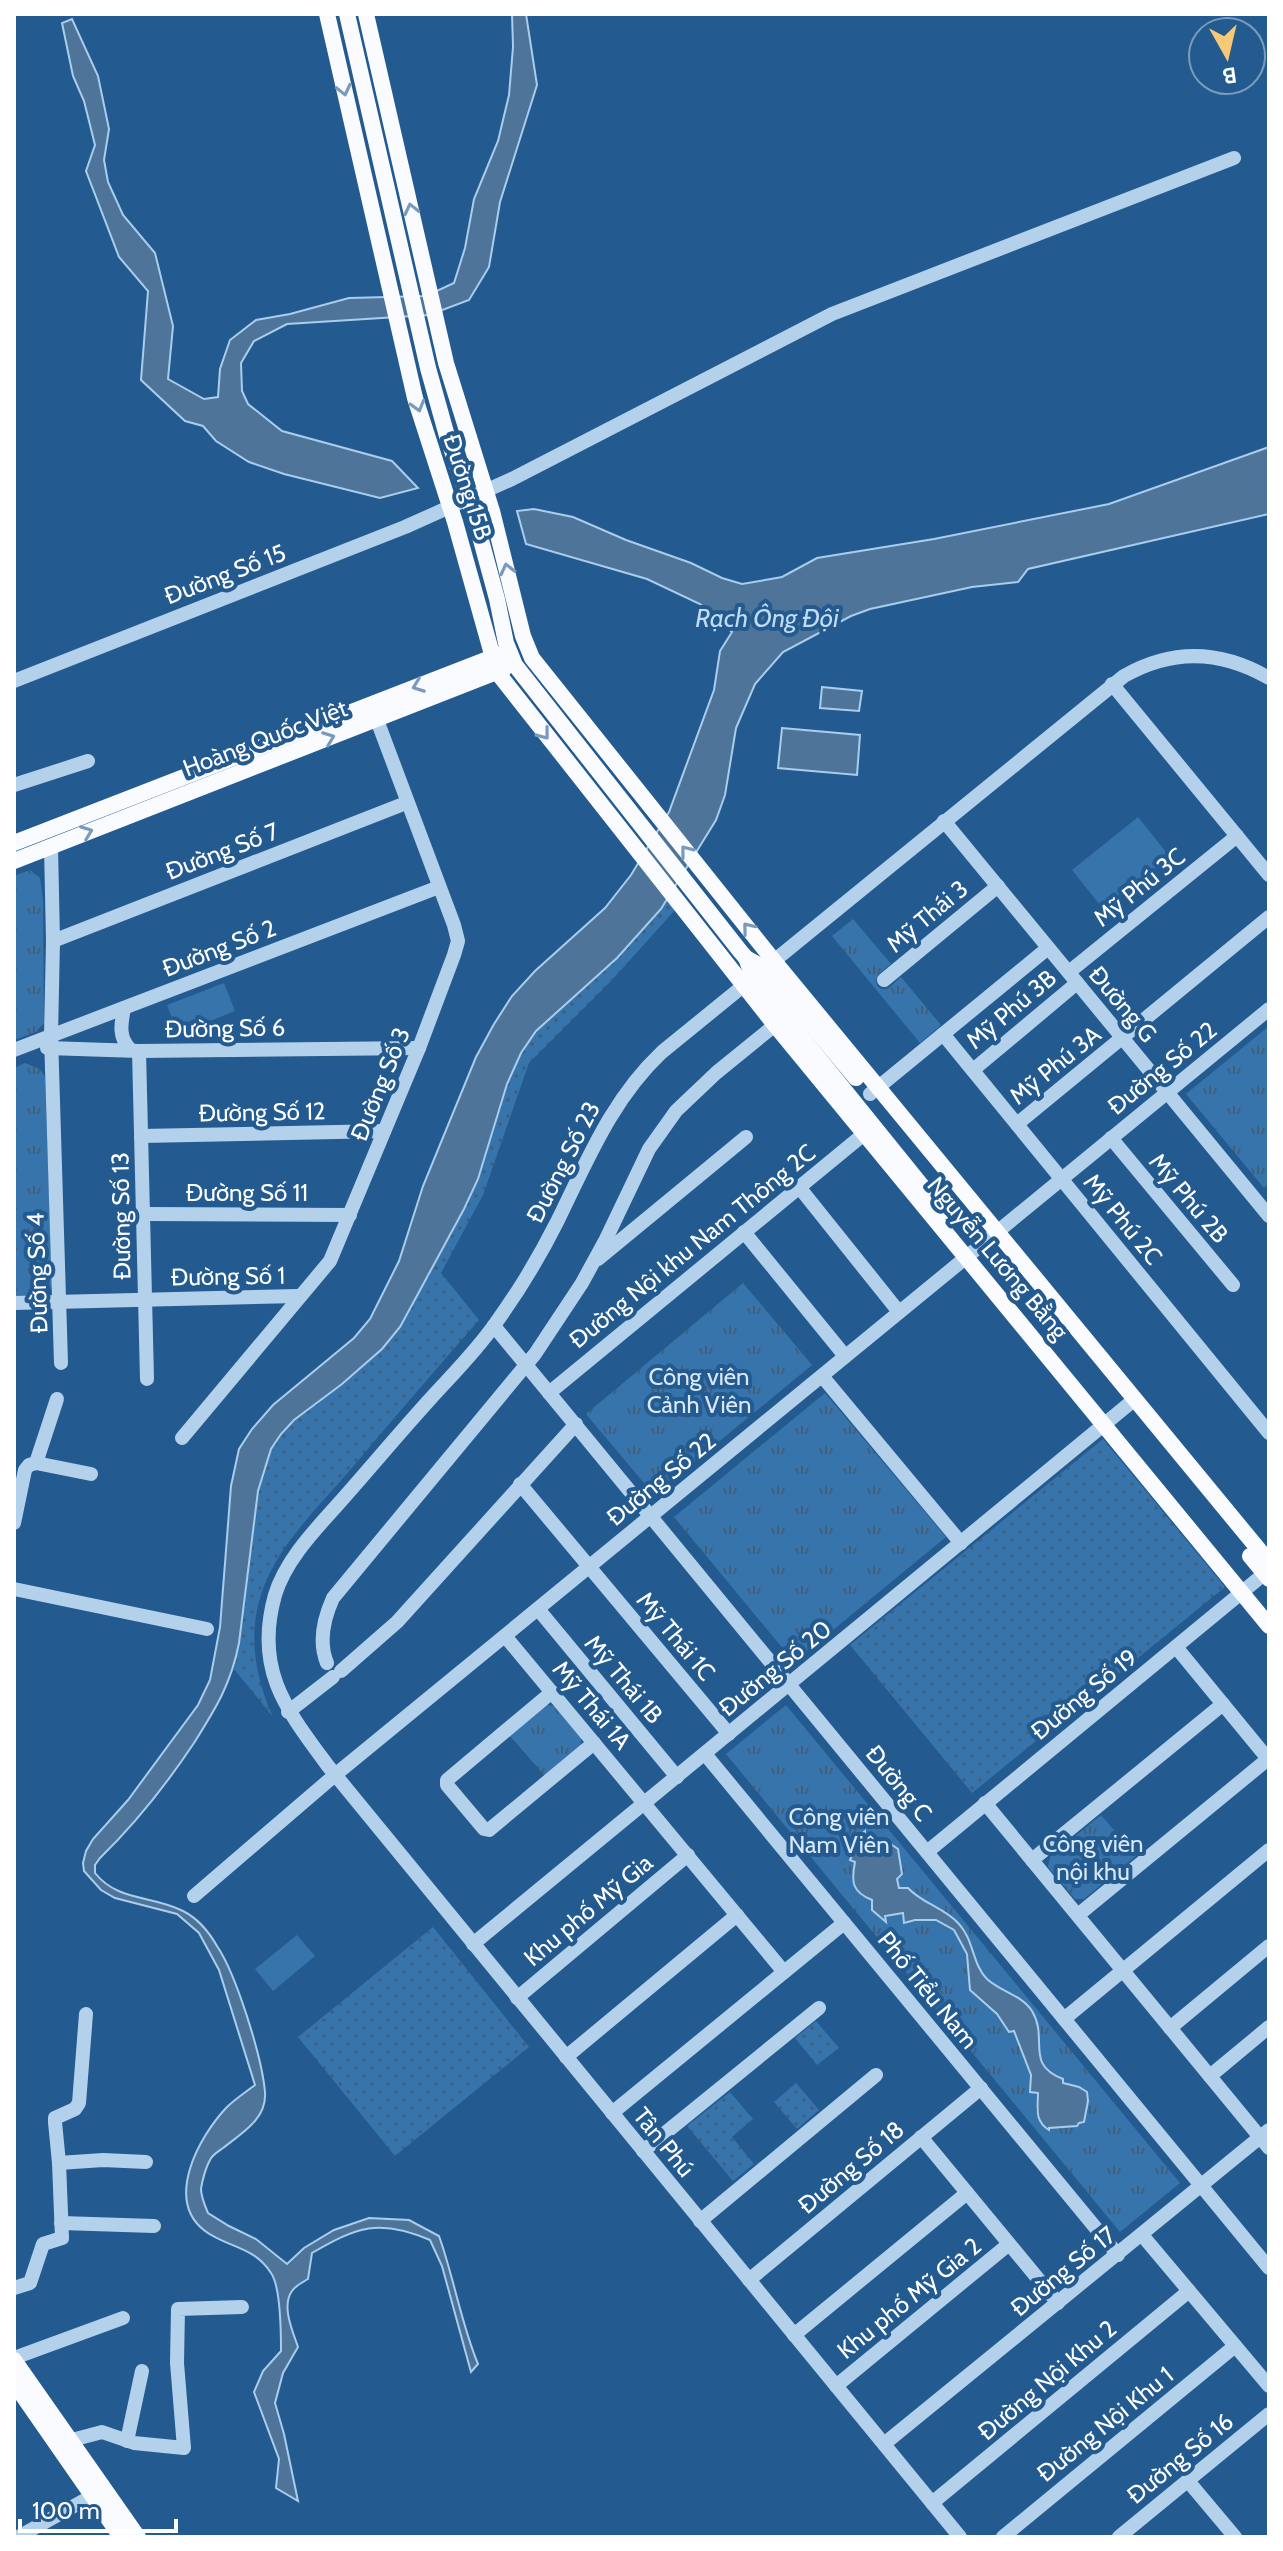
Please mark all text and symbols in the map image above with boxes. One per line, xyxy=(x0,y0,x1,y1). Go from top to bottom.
north arrow xyxy=(1187,16,1267,96)
text: B xyxy=(1221,61,1238,90)
one-way arrow xyxy=(335,83,352,96)
one-way arrow xyxy=(403,203,420,217)
one-way arrow xyxy=(409,399,425,413)
street label: Đường 15B xyxy=(437,431,499,543)
street label: Đường Số 15 xyxy=(160,538,290,610)
one-way arrow xyxy=(499,563,516,576)
water label: Rạch Ông Đội xyxy=(695,602,839,634)
one-way arrow xyxy=(412,676,426,693)
street label: Hoàng Quốc Việt xyxy=(179,693,351,783)
one-way arrow xyxy=(535,725,549,740)
one-way arrow xyxy=(321,731,335,748)
street label: Đường Số 7 xyxy=(161,816,283,886)
one-way arrow xyxy=(79,825,93,842)
street label: Mỹ Phú 3C xyxy=(1088,841,1190,933)
one-way arrow xyxy=(682,845,696,860)
street label: Mỹ Thái 3 xyxy=(880,874,974,958)
street label: Đường Số 2 xyxy=(158,913,280,983)
one-way arrow xyxy=(743,923,758,937)
street label: Đường G xyxy=(1083,960,1163,1048)
street label: Mỹ Phú 3B xyxy=(960,963,1062,1055)
street label: Đường Số 6 xyxy=(165,1012,285,1044)
street label: Đường Số 22 xyxy=(1102,1015,1222,1121)
street label: Mỹ Phú 3A xyxy=(1004,1019,1107,1111)
street label: Đường Số 3 xyxy=(344,1023,416,1145)
street label: Đường Số 12 xyxy=(198,1096,326,1128)
street label: Đường Số 23 xyxy=(520,1097,606,1227)
street label: Đường Nội khu Nam Thông 2C xyxy=(563,1138,821,1354)
street label: Mỹ Phú 2B xyxy=(1143,1147,1235,1249)
street label: Đường Số 13 xyxy=(105,1152,137,1280)
street label: Mỹ Phú 2C xyxy=(1078,1168,1168,1270)
street label: Nguyễn Lương Bằng xyxy=(921,1171,1075,1346)
street label: Đường Số 11 xyxy=(186,1178,308,1207)
street label: Đường Số 4 xyxy=(20,1212,54,1334)
street label: Đường Số 1 xyxy=(171,1261,285,1291)
park label: Công viên Cảnh Viên xyxy=(647,1362,751,1419)
street label: Đường Số 22 xyxy=(601,1426,721,1532)
street label: Mỹ Thái 1C xyxy=(631,1586,721,1686)
street label: Đường Số 20 xyxy=(713,1614,837,1722)
street label: Mỹ Thái 1B xyxy=(579,1629,669,1729)
street label: Đường Số 19 xyxy=(1025,1642,1143,1746)
street label: Mỹ Thái 1A xyxy=(547,1655,638,1755)
street label: Đường C xyxy=(860,1739,938,1827)
park label: Công viên Nam Viên xyxy=(788,1802,890,1859)
park label: Công viên nội khu xyxy=(1042,1829,1144,1886)
street label: Khu phố Mỹ Gia xyxy=(518,1848,658,1972)
street label: Phố Tiểu Nam xyxy=(872,1926,984,2054)
street label: Tân Phú xyxy=(627,2101,701,2183)
street label: Đường Số 18 xyxy=(792,2114,910,2220)
street label: Đường Số 17 xyxy=(1005,2220,1121,2322)
street label: Khu phố Mỹ Gia 2 xyxy=(831,2231,987,2365)
street label: Đường Nội Khu 2 xyxy=(972,2314,1122,2446)
street label: Đường Nội Khu 1 xyxy=(1031,2360,1179,2488)
street label: Đường Số 16 xyxy=(1121,2406,1239,2510)
scale bar xyxy=(20,2483,176,2533)
text: 100 m xyxy=(32,2496,100,2525)

